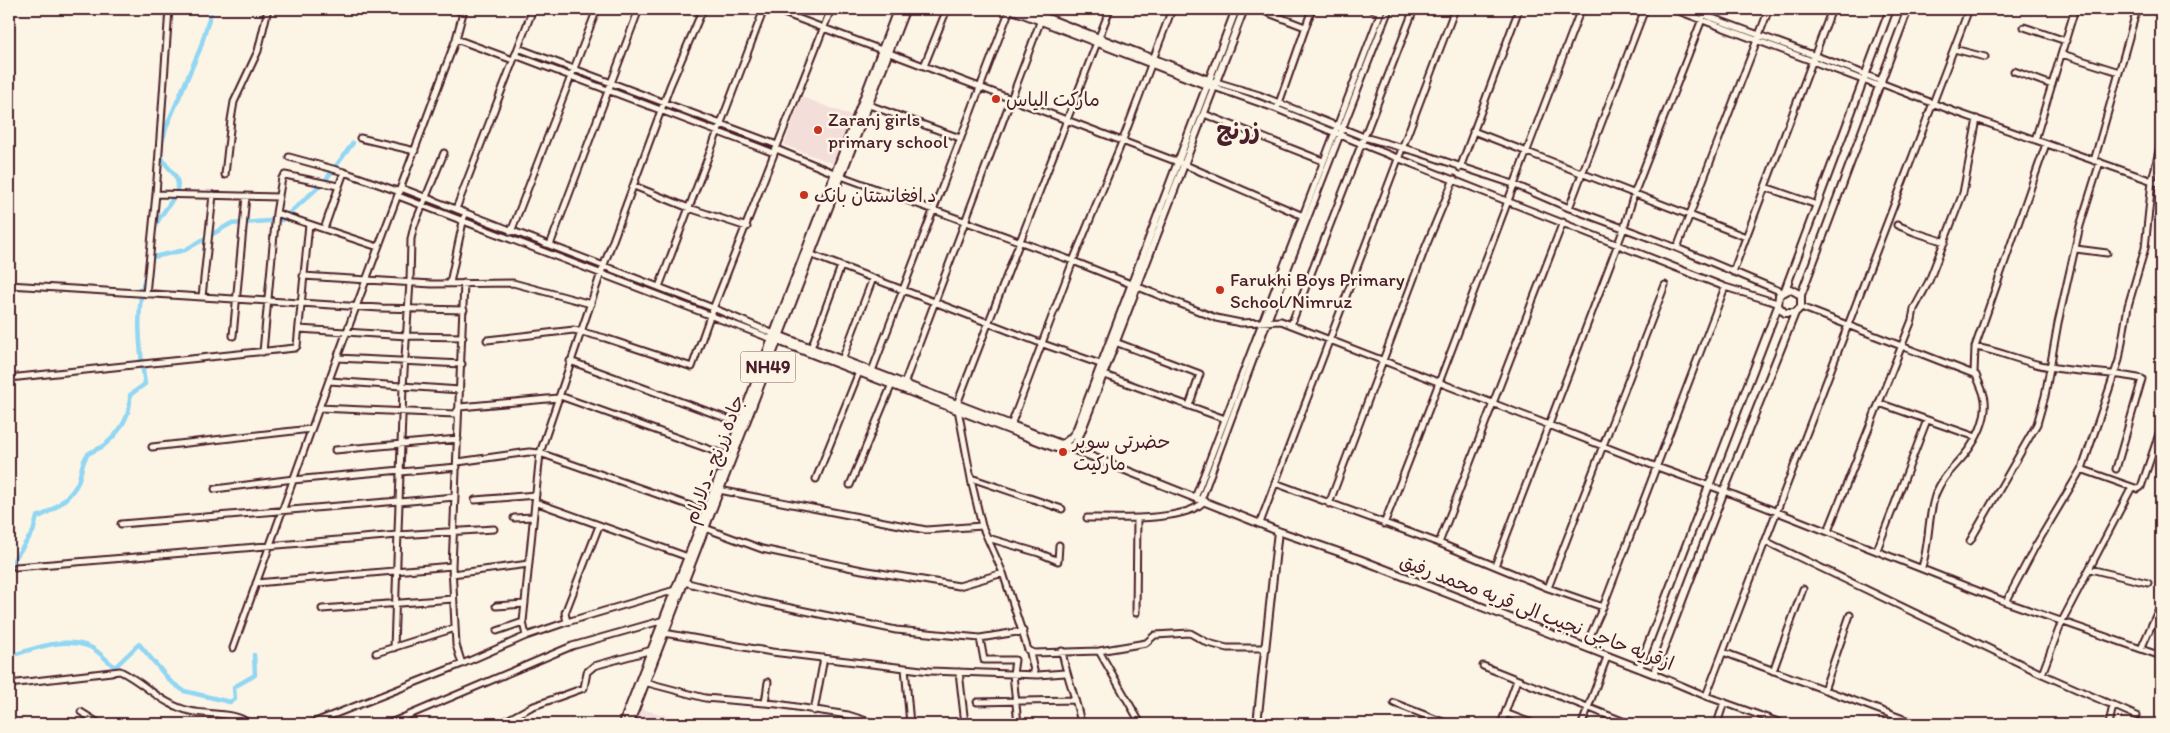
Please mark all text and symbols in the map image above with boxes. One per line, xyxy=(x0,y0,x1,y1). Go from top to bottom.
place label: مارکت الیاس xyxy=(1006,88,1100,111)
marker: مارکت الیاس xyxy=(990,93,1002,105)
place label: Zaranj girls primary school xyxy=(828,108,949,153)
district label: زرنج xyxy=(1216,116,1260,146)
marker: Zaranj girls primary school xyxy=(812,124,824,136)
place label: د افغانستان بانک xyxy=(814,184,936,207)
marker: د افغانستان بانک xyxy=(798,189,810,201)
place label: Farukhi Boys Primary School/Nimruz xyxy=(1230,268,1405,313)
marker: Farukhi Boys Primary School/Nimruz xyxy=(1214,284,1226,296)
road number: NH49 xyxy=(740,352,796,382)
street label: جاده زرنج - دلارام xyxy=(679,391,752,528)
place label: حضرتی سوپر مارکیت xyxy=(1071,430,1170,475)
marker: حضرتی سوپر مارکیت xyxy=(1057,446,1069,458)
street label: ازقریه حاجی نجیب الی قریه محمد رفیق xyxy=(1396,549,1677,676)

